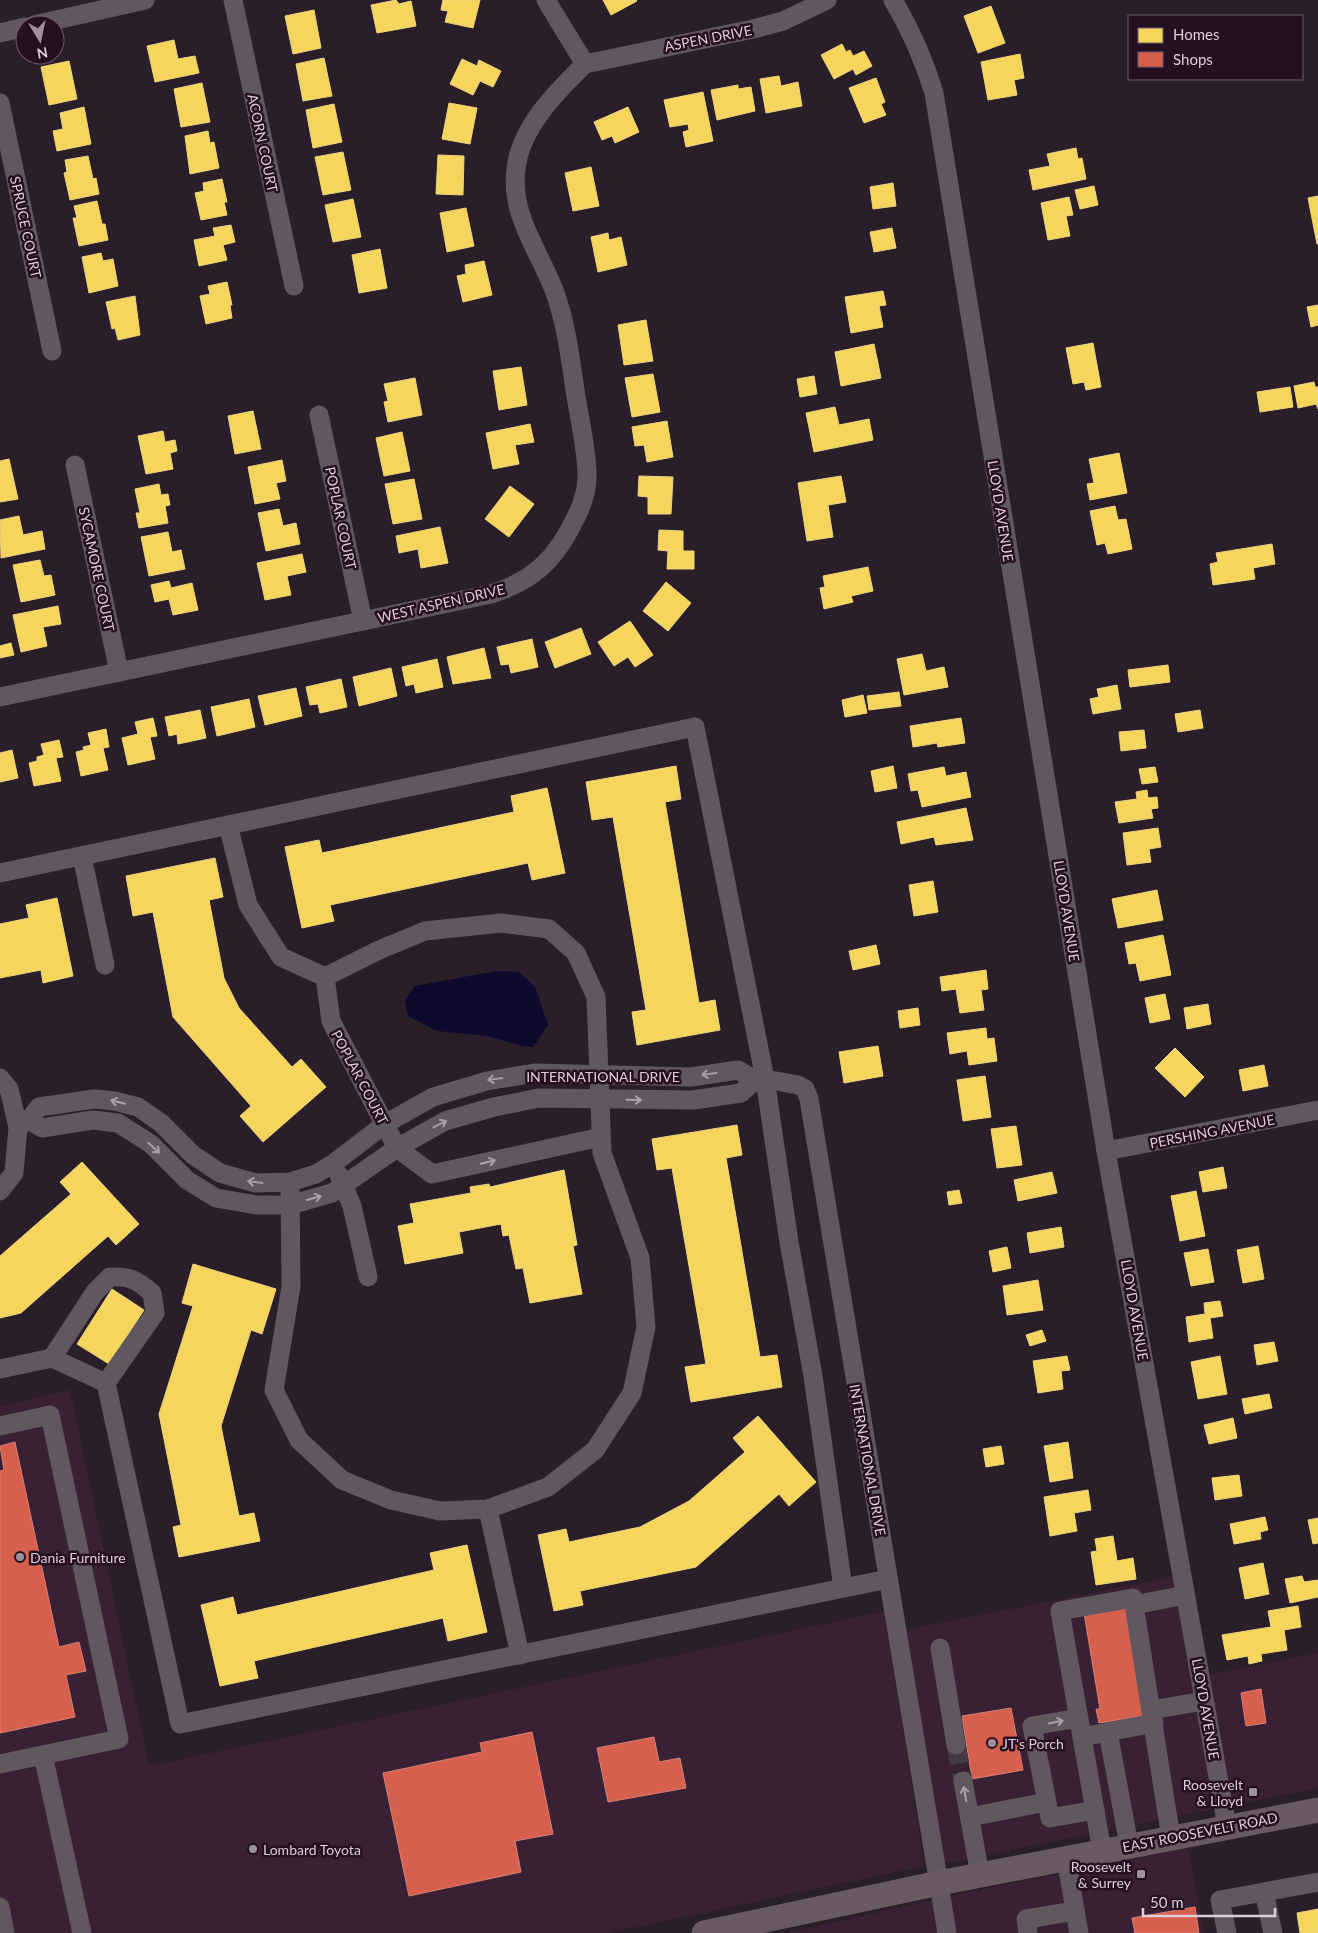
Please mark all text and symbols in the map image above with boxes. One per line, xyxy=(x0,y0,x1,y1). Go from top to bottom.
north arrow xyxy=(15,15,65,65)
legend xyxy=(1128,15,1303,80)
street label: ASPEN DRIVE xyxy=(663,21,753,55)
text: Homes xyxy=(1173,25,1219,43)
text: N xyxy=(36,44,49,63)
text: Shops xyxy=(1173,50,1213,68)
street label: ACORN COURT xyxy=(244,92,282,194)
street label: SPRUCE COURT xyxy=(7,175,45,280)
street label: LLOYD AVENUE xyxy=(985,459,1017,563)
street label: POPLAR COURT xyxy=(322,465,360,572)
street label: SYCAMORE COURT xyxy=(76,505,119,633)
street label: WEST ASPEN DRIVE xyxy=(376,580,506,626)
street label: LLOYD AVENUE xyxy=(1051,859,1083,963)
street label: POPLAR COURT xyxy=(328,1027,392,1128)
street label: INTERNATIONAL DRIVE xyxy=(526,1068,680,1085)
one-way arrow xyxy=(702,1069,718,1079)
one-way arrow xyxy=(487,1075,503,1085)
one-way arrow xyxy=(625,1095,641,1104)
one-way arrow xyxy=(110,1097,126,1106)
street label: PERSHING AVENUE xyxy=(1148,1111,1276,1151)
one-way arrow xyxy=(432,1119,447,1128)
one-way arrow xyxy=(148,1142,161,1154)
one-way arrow xyxy=(480,1157,496,1166)
one-way arrow xyxy=(247,1176,263,1186)
one-way arrow xyxy=(306,1193,322,1203)
street label: LLOYD AVENUE xyxy=(1118,1258,1152,1362)
street label: INTERNATIONAL DRIVE xyxy=(846,1383,890,1537)
place label: Dania Furniture xyxy=(30,1549,126,1566)
marker: Dania Furniture xyxy=(14,1551,26,1563)
street label: LLOYD AVENUE xyxy=(1189,1657,1223,1761)
one-way arrow xyxy=(1048,1717,1064,1726)
place label: JT's Porch xyxy=(1002,1735,1064,1752)
marker: JT's Porch xyxy=(986,1737,998,1749)
place label: Roosevelt & Lloyd xyxy=(1183,1776,1243,1809)
one-way arrow xyxy=(960,1786,970,1802)
marker: Roosevelt & Lloyd xyxy=(1247,1786,1259,1798)
street label: EAST ROOSEVELT ROAD xyxy=(1121,1809,1279,1855)
place label: Lombard Toyota xyxy=(263,1841,361,1858)
marker: Lombard Toyota xyxy=(247,1843,259,1855)
place label: Roosevelt & Surrey xyxy=(1071,1858,1132,1891)
marker: Roosevelt & Surrey xyxy=(1135,1868,1147,1880)
scale bar xyxy=(1143,1886,1276,1918)
text: 50 m xyxy=(1150,1893,1184,1911)

